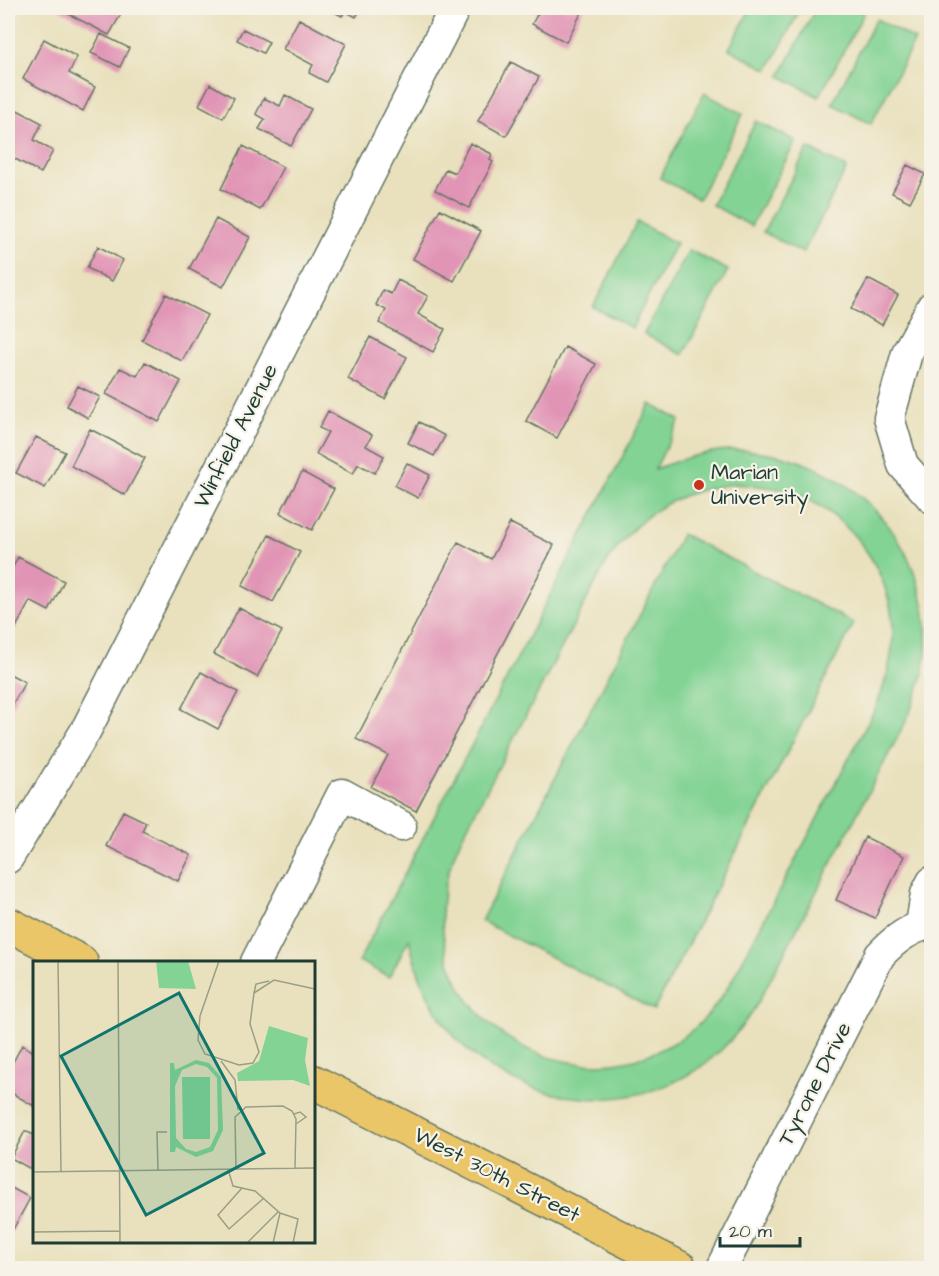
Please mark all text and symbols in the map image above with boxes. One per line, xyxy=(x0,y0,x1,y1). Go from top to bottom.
street label: Winfield Avenue xyxy=(186,358,286,514)
place label: Marian University xyxy=(711,457,808,514)
marker: Marian University xyxy=(692,478,706,492)
inset map xyxy=(33,961,315,1243)
street label: Tyrone Drive xyxy=(771,1017,860,1152)
street label: West 30th Street xyxy=(408,1120,586,1230)
scale bar xyxy=(720,1210,800,1248)
text: 20 m xyxy=(729,1219,772,1244)

